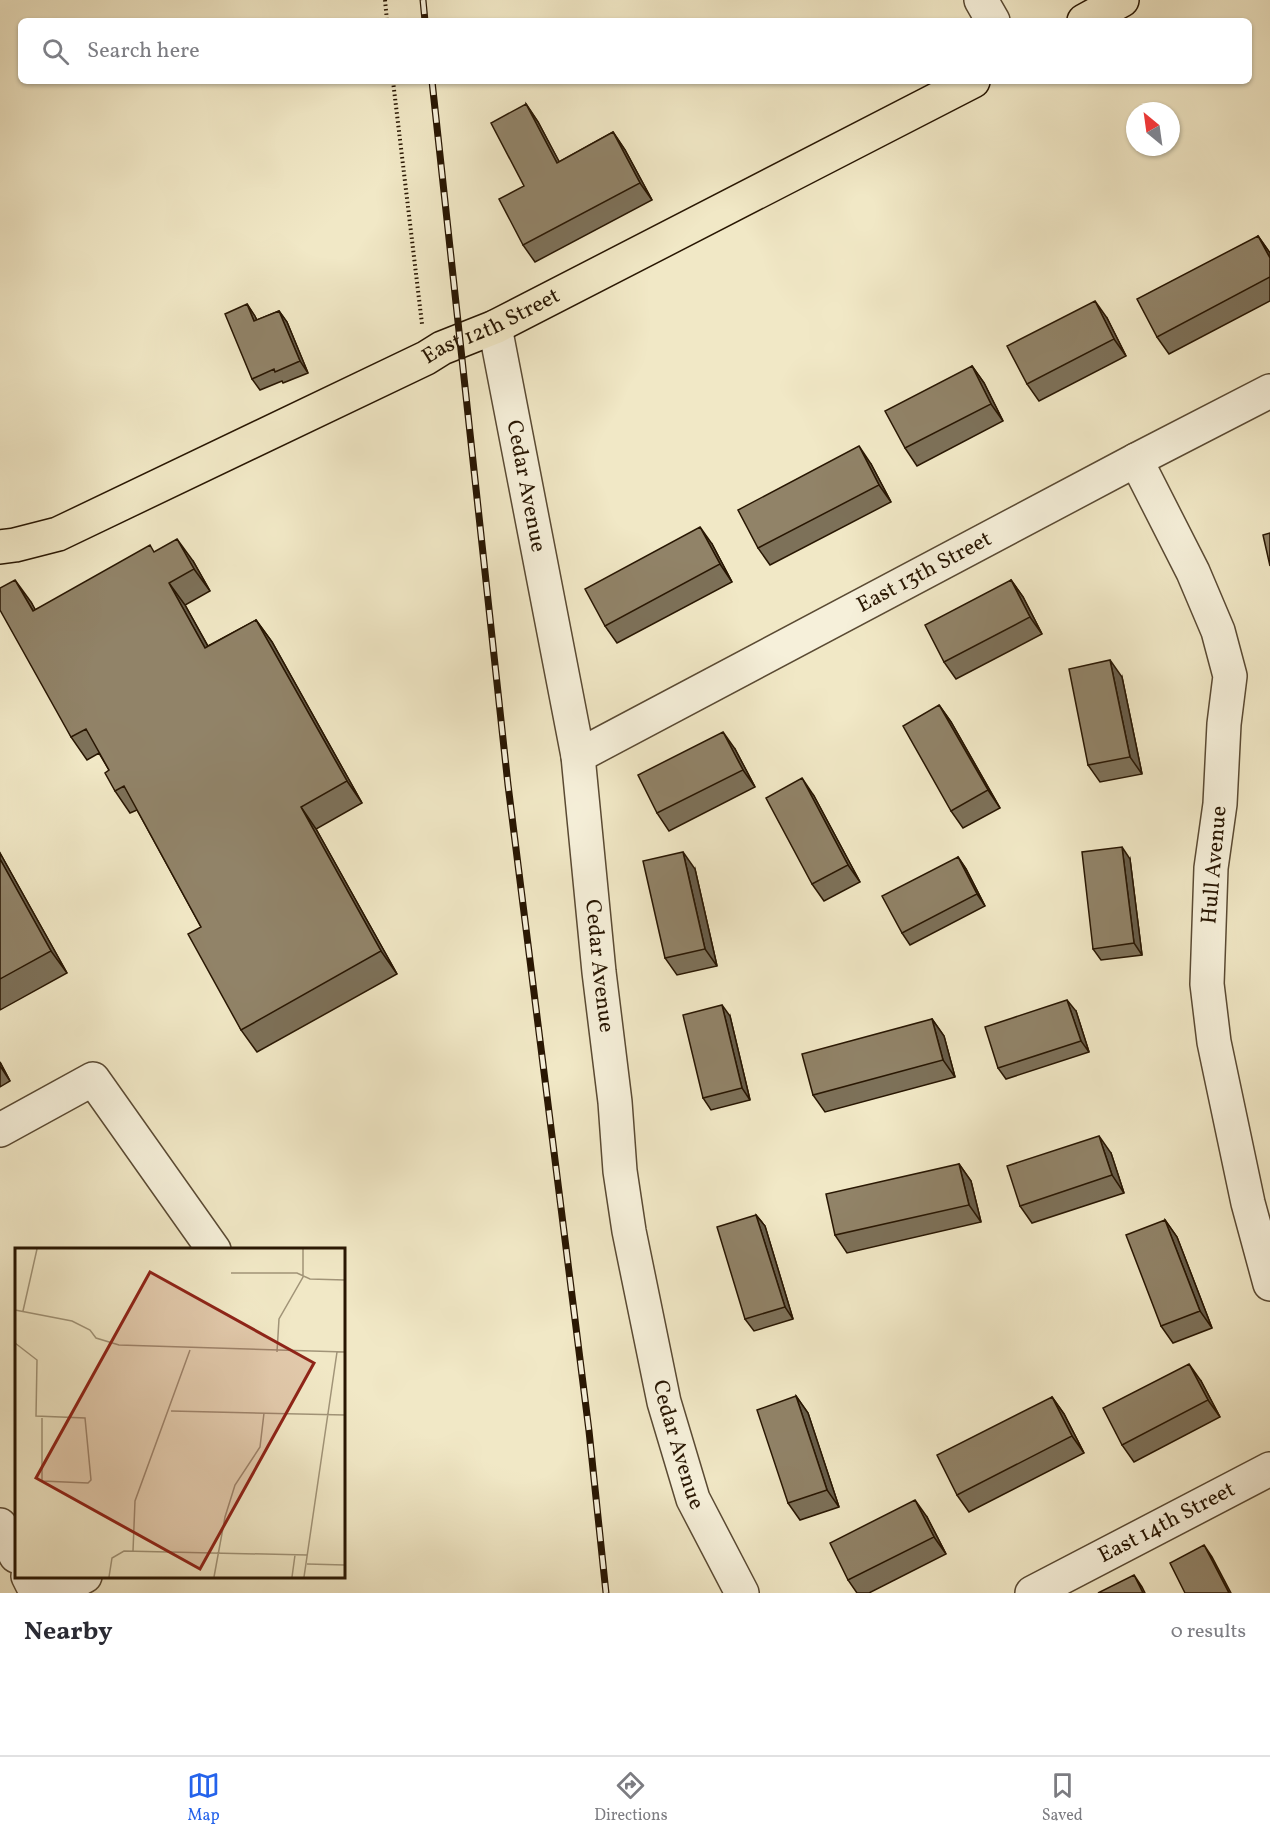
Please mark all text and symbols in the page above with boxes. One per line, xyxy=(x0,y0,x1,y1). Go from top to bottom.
search box xyxy=(18,18,1252,84)
icon: search xyxy=(39,35,72,68)
text: Search here xyxy=(87,36,200,67)
north arrow xyxy=(1126,102,1180,156)
street label: East 12th Street xyxy=(416,280,566,372)
street label: Cedar Avenue xyxy=(498,417,554,555)
street label: East 13th Street xyxy=(851,524,997,621)
street label: Hull Avenue xyxy=(1194,805,1236,925)
street label: Cedar Avenue xyxy=(577,898,622,1034)
inset map xyxy=(15,1248,345,1578)
street label: Cedar Avenue xyxy=(644,1377,712,1515)
street label: East 14th Street xyxy=(1093,1474,1241,1571)
text: Nearby xyxy=(24,1614,113,1650)
text: 0 results xyxy=(1171,1618,1246,1646)
tab: Map xyxy=(187,1769,220,1827)
tab: Directions xyxy=(594,1769,668,1827)
tab: Saved xyxy=(1042,1769,1083,1827)

